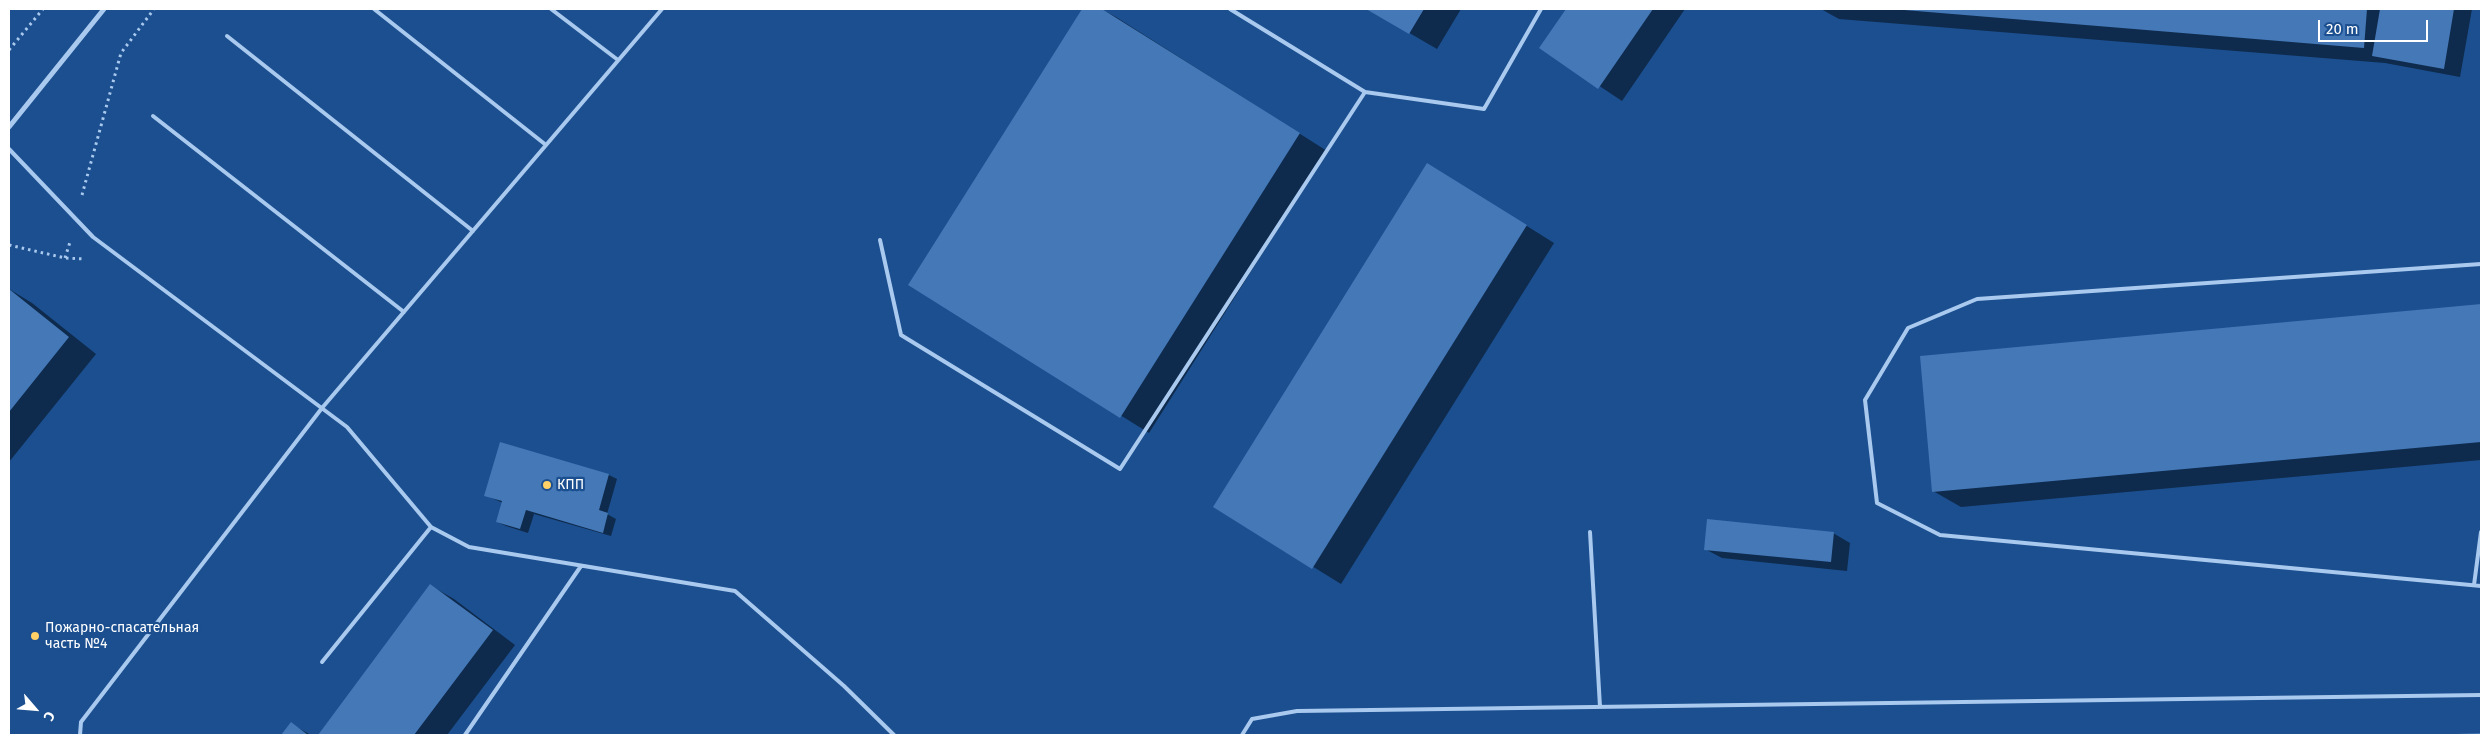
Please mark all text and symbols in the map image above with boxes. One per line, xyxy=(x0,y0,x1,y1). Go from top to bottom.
scale bar xyxy=(2320,10,2430,42)
text: 20 m xyxy=(2326,20,2359,38)
place label: КПП xyxy=(557,477,584,493)
marker: КПП xyxy=(541,479,553,491)
place label: Пожарно-спасательная часть №4 xyxy=(45,620,199,652)
marker: Пожарно-спасательная часть №4 xyxy=(29,630,41,642)
north arrow xyxy=(10,684,60,734)
text: С xyxy=(39,709,58,723)

